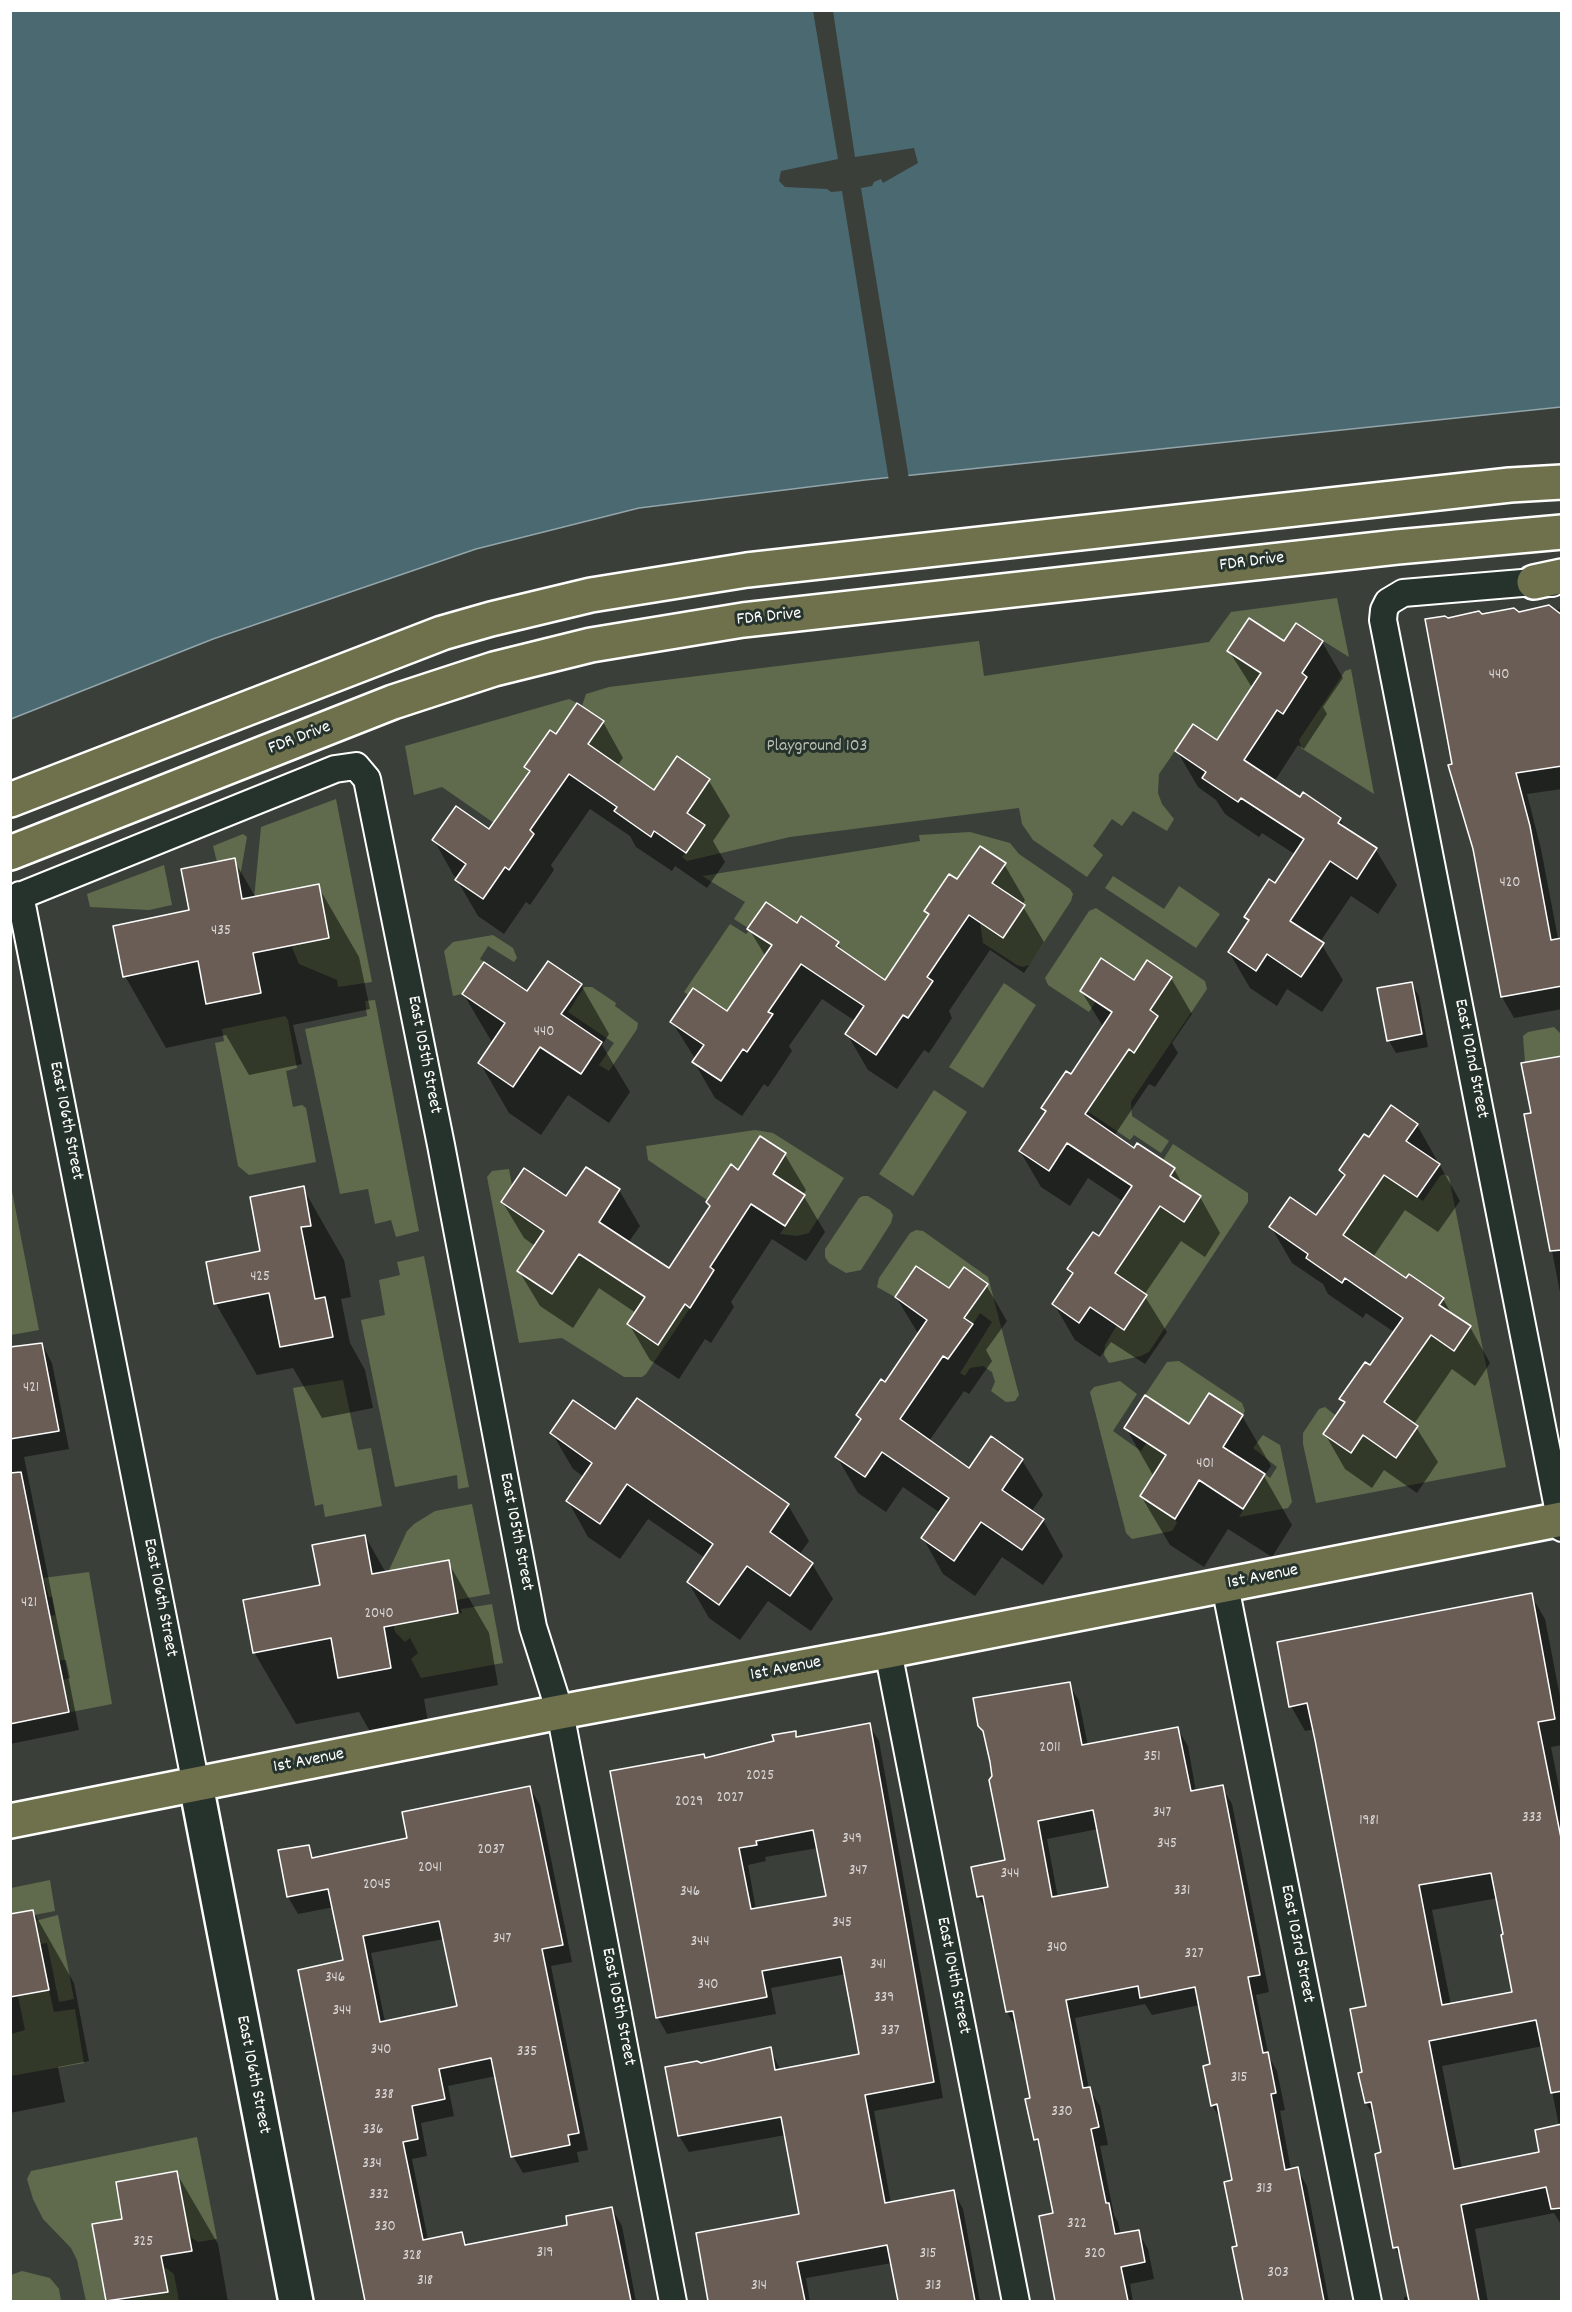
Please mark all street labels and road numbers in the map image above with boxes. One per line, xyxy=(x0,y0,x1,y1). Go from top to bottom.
street label: FDR Drive xyxy=(1218,548,1286,578)
street label: FDR Drive xyxy=(736,604,802,632)
street label: FDR Drive xyxy=(266,717,334,761)
street label: East 105th Street xyxy=(401,994,445,1116)
street label: East 102nd Street xyxy=(1448,997,1492,1121)
street label: East 106th Street xyxy=(43,1060,87,1182)
street label: East 105th Street xyxy=(493,1471,537,1593)
street label: East 106th Street xyxy=(137,1537,181,1659)
street label: 1st Avenue xyxy=(1226,1561,1300,1595)
street label: 1st Avenue xyxy=(749,1653,823,1687)
street label: 1st Avenue xyxy=(272,1745,346,1779)
street label: East 103rd Street xyxy=(1274,1883,1318,2005)
street label: East 104th Street xyxy=(930,1916,974,2036)
street label: East 105th Street xyxy=(595,1946,639,2068)
street label: East 106th Street xyxy=(230,2014,274,2136)

